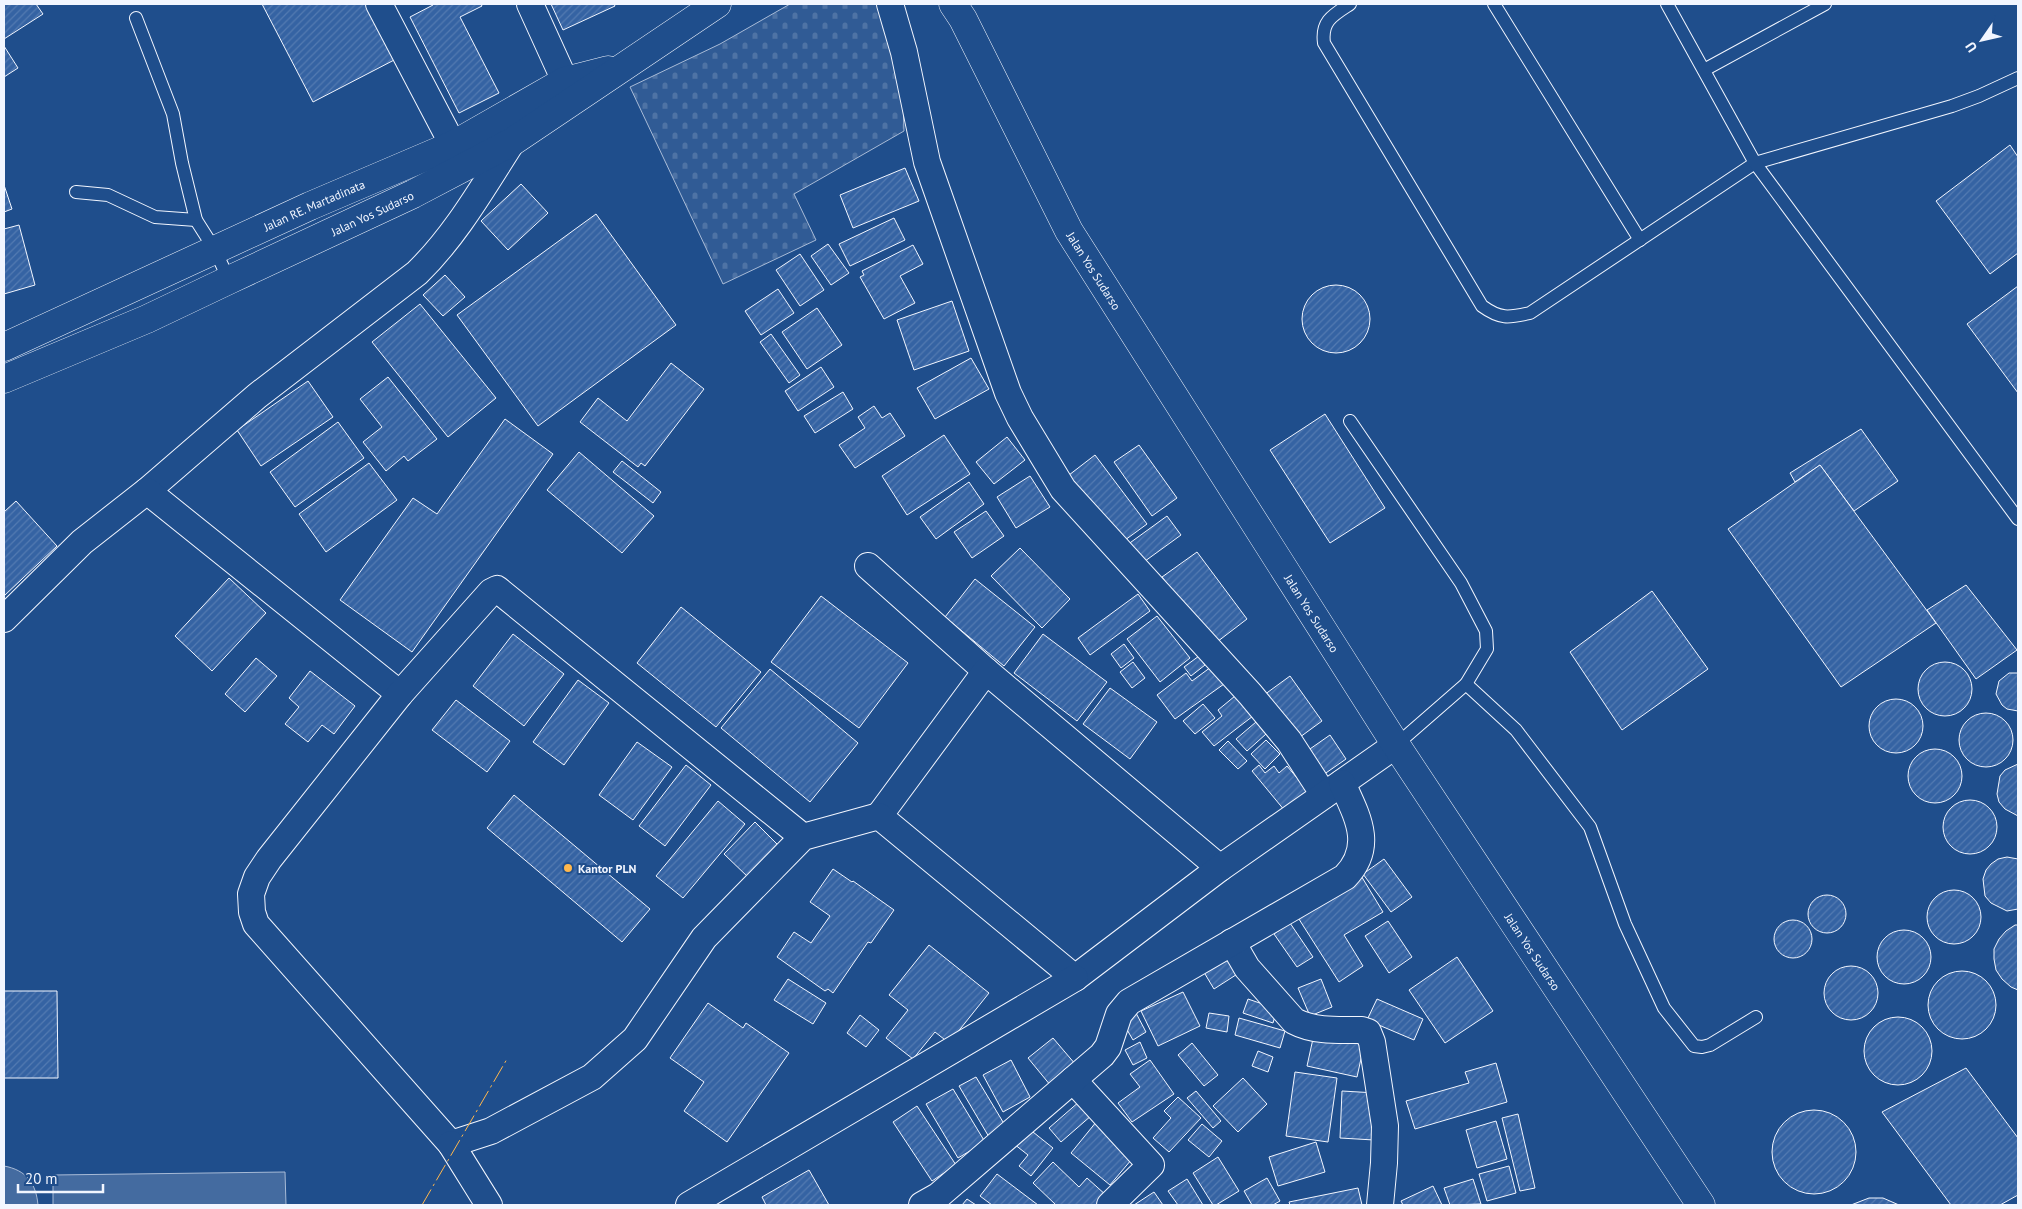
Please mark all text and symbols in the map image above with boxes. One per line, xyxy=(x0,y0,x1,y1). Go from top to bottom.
north arrow xyxy=(1957,15,2007,65)
text: U xyxy=(1961,39,1981,56)
street label: Jalan RE. Martadinata xyxy=(260,176,367,234)
street label: Jalan Yos Sudarso xyxy=(328,187,416,239)
street label: Jalan Yos Sudarso xyxy=(1063,228,1125,312)
street label: Jalan Yos Sudarso xyxy=(1281,570,1343,655)
place label: Kantor PLN xyxy=(578,861,637,876)
marker: Kantor PLN xyxy=(562,862,574,874)
street label: Jalan Yos Sudarso xyxy=(1501,909,1564,993)
scale bar xyxy=(18,1162,102,1194)
text: 20 m xyxy=(25,1169,58,1188)

